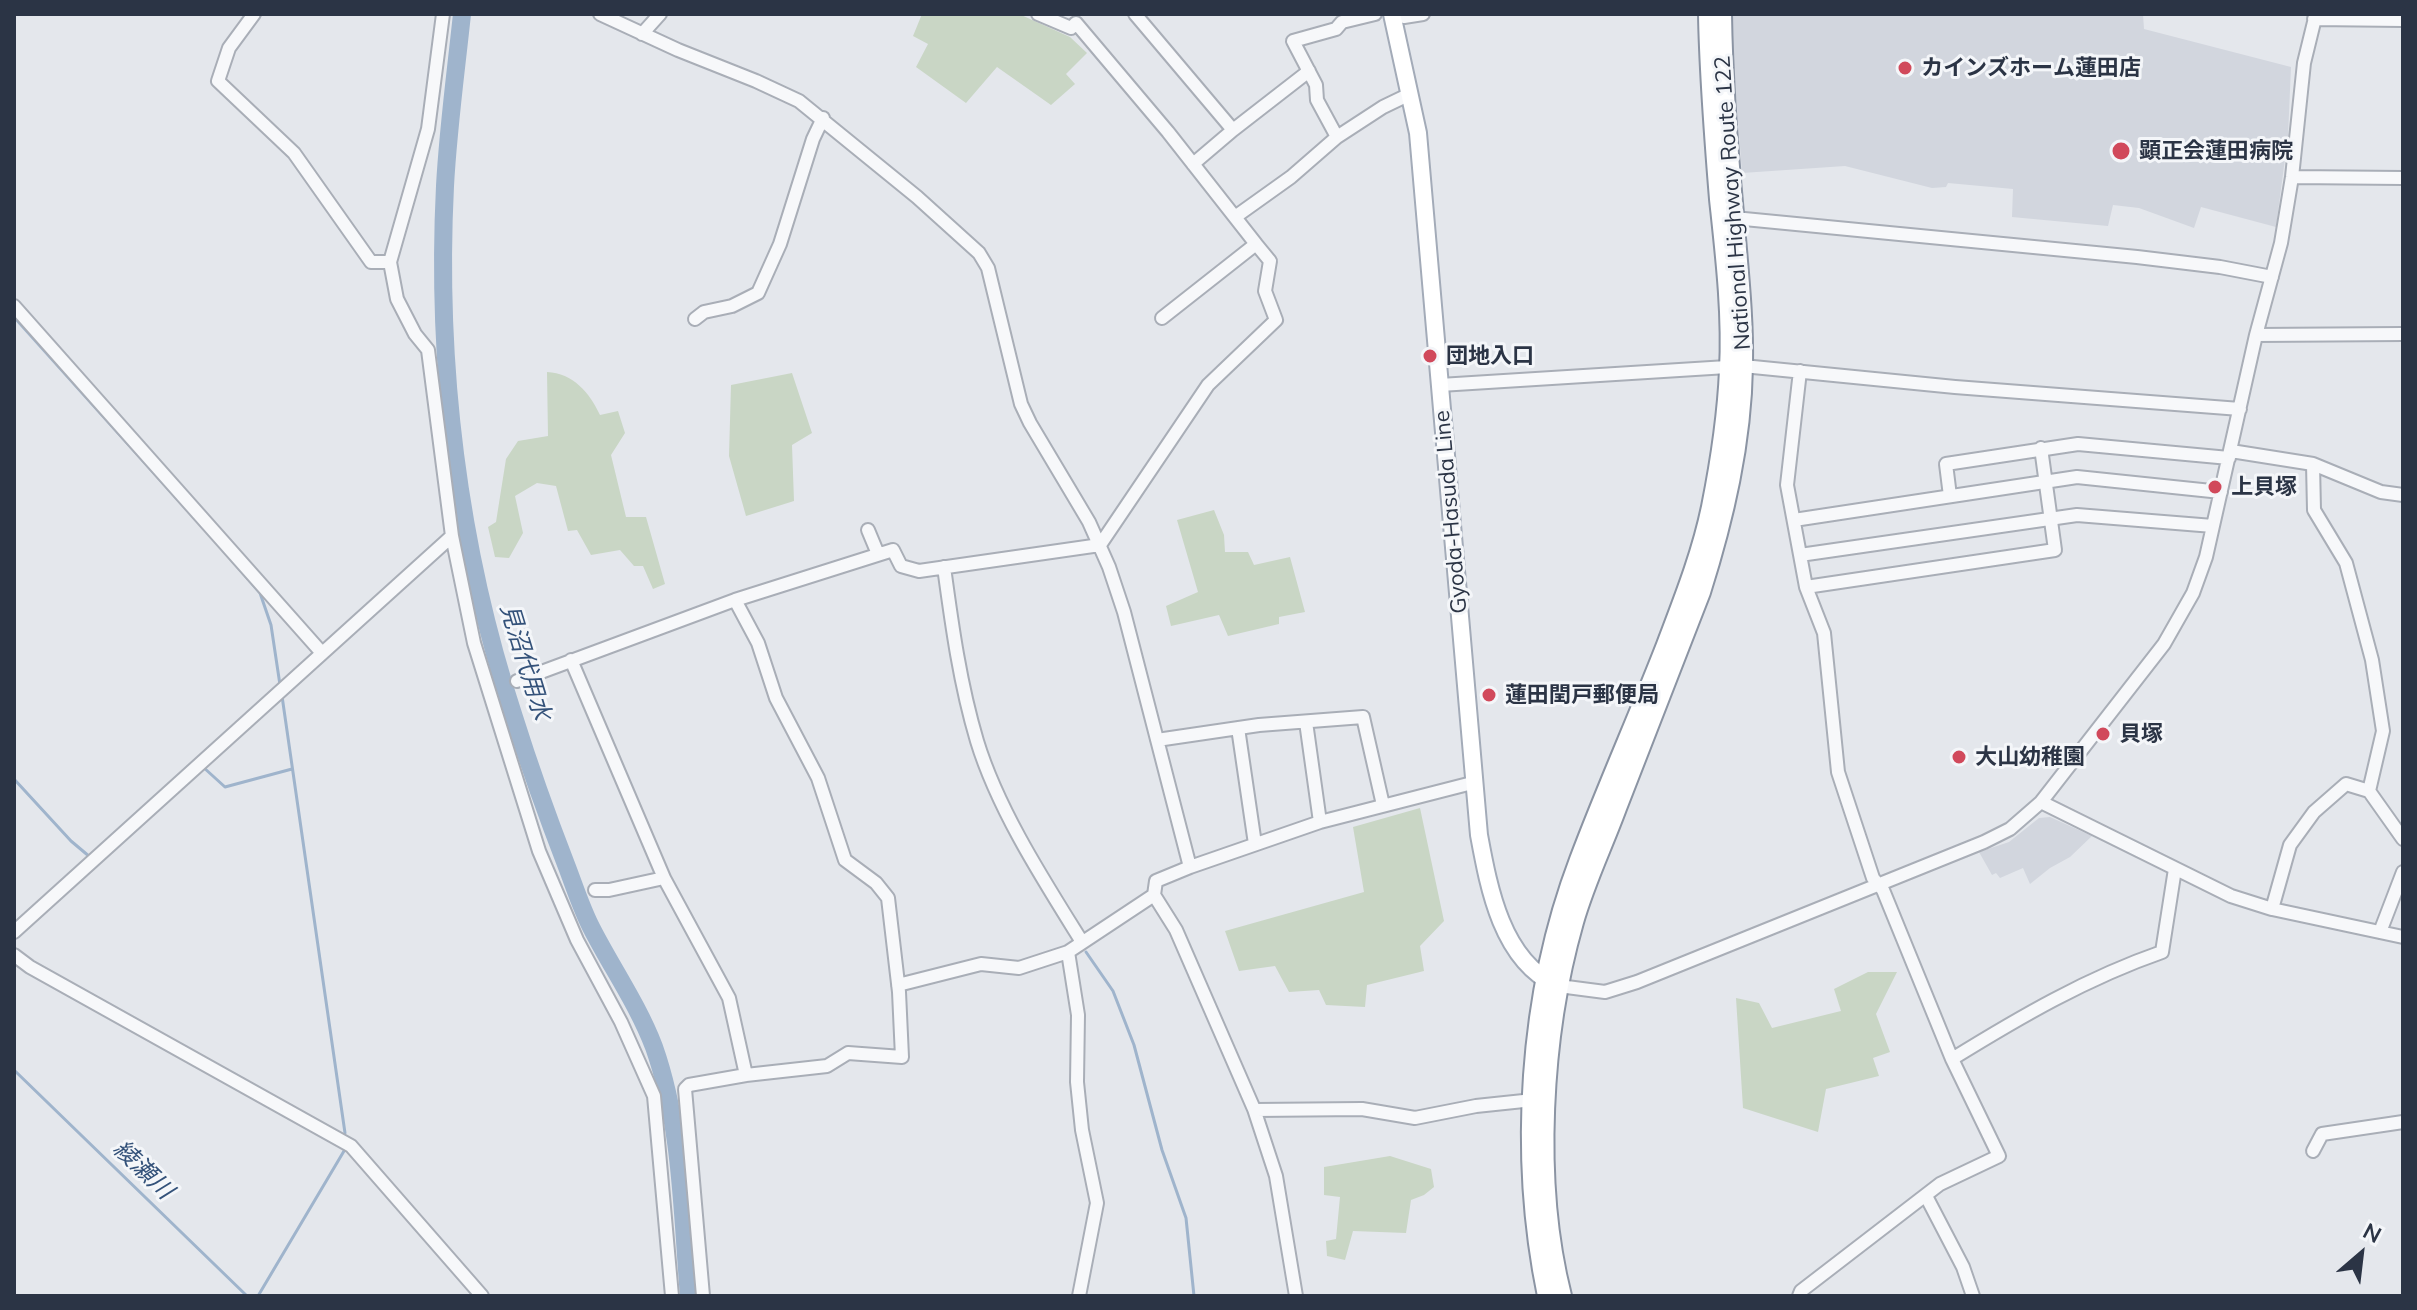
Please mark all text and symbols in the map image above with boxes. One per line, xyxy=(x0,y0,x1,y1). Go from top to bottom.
street label: National Highway Route 122 xyxy=(1710,55,1756,351)
place label: カインズホーム蓮田店 xyxy=(1921,55,2141,81)
marker: カインズホーム蓮田店 xyxy=(1896,59,1914,77)
place label: 顕正会蓮田病院 xyxy=(2139,138,2293,164)
marker: 顕正会蓮田病院 xyxy=(2110,140,2132,162)
place label: 団地入口 xyxy=(1446,343,1534,369)
marker: 団地入口 xyxy=(1421,347,1439,365)
street label: Gyoda-Hasuda Line xyxy=(1429,409,1473,615)
place label: 上貝塚 xyxy=(2231,474,2297,500)
marker: 上貝塚 xyxy=(2206,478,2224,496)
water label: 見沼代用水 xyxy=(494,600,556,724)
place label: 蓮田閏戸郵便局 xyxy=(1505,682,1659,708)
marker: 蓮田閏戸郵便局 xyxy=(1480,686,1498,704)
place label: 貝塚 xyxy=(2119,721,2163,747)
marker: 貝塚 xyxy=(2094,725,2112,743)
place label: 大山幼稚園 xyxy=(1975,744,2085,770)
marker: 大山幼稚園 xyxy=(1950,748,1968,766)
water label: 綾瀬川 xyxy=(107,1135,179,1205)
north arrow xyxy=(2321,1214,2401,1294)
text: N xyxy=(2358,1217,2386,1249)

